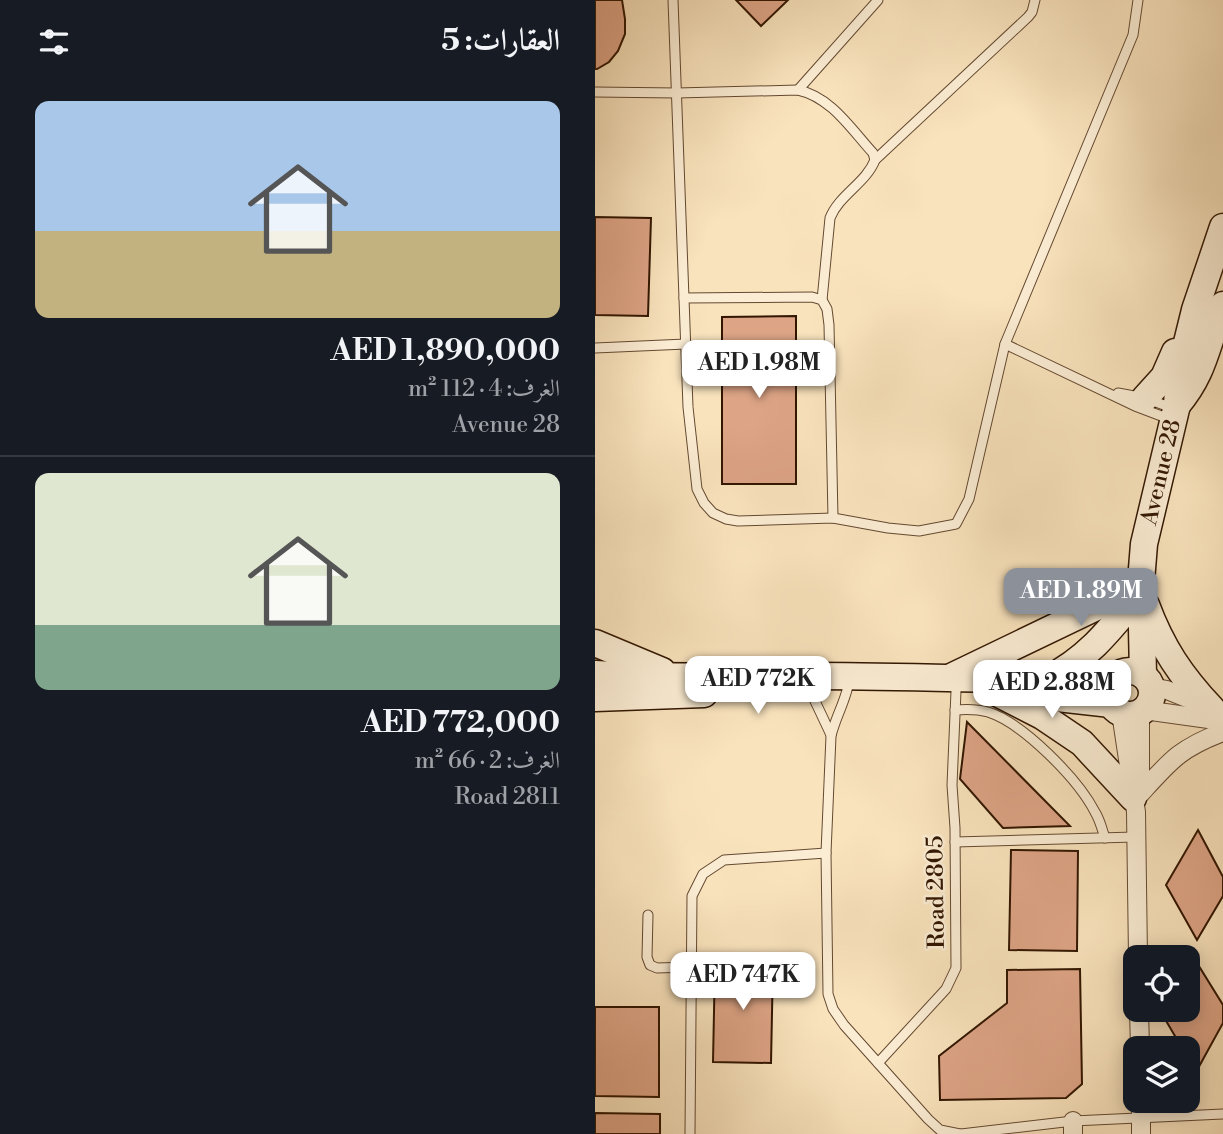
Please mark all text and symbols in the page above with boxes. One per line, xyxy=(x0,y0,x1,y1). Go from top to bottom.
text: العقارات: 5 xyxy=(441,22,560,60)
icon: filters xyxy=(35,23,73,61)
icon: home xyxy=(235,146,361,272)
text: AED 1,890,000 xyxy=(330,332,560,370)
pin: AED 1.98M xyxy=(679,340,839,400)
text: AED 1.98M xyxy=(698,349,820,377)
text: الغرف: 4 · 112 m² xyxy=(408,375,560,403)
text: Avenue 28 xyxy=(452,411,560,439)
street label: Avenue 28 xyxy=(1135,416,1187,529)
icon: home xyxy=(235,518,361,644)
pin: AED 1.89M xyxy=(1001,568,1161,628)
text: AED 1.89M xyxy=(1020,577,1142,605)
pin: AED 772K xyxy=(686,656,830,716)
pin: AED 2.88M xyxy=(972,660,1132,720)
text: AED 772K xyxy=(701,665,815,693)
text: AED 2.88M xyxy=(989,669,1115,697)
text: AED 772,000 xyxy=(361,704,560,742)
text: الغرف: 2 · 66 m² xyxy=(415,747,560,775)
text: Road 2811 xyxy=(455,783,560,811)
street label: Road 2805 xyxy=(921,835,951,949)
map controls xyxy=(1123,945,1200,1113)
button: locate xyxy=(1123,945,1200,1022)
pin: AED 747K xyxy=(671,953,815,1012)
text: AED 747K xyxy=(686,961,800,989)
button: layers xyxy=(1123,1036,1200,1113)

